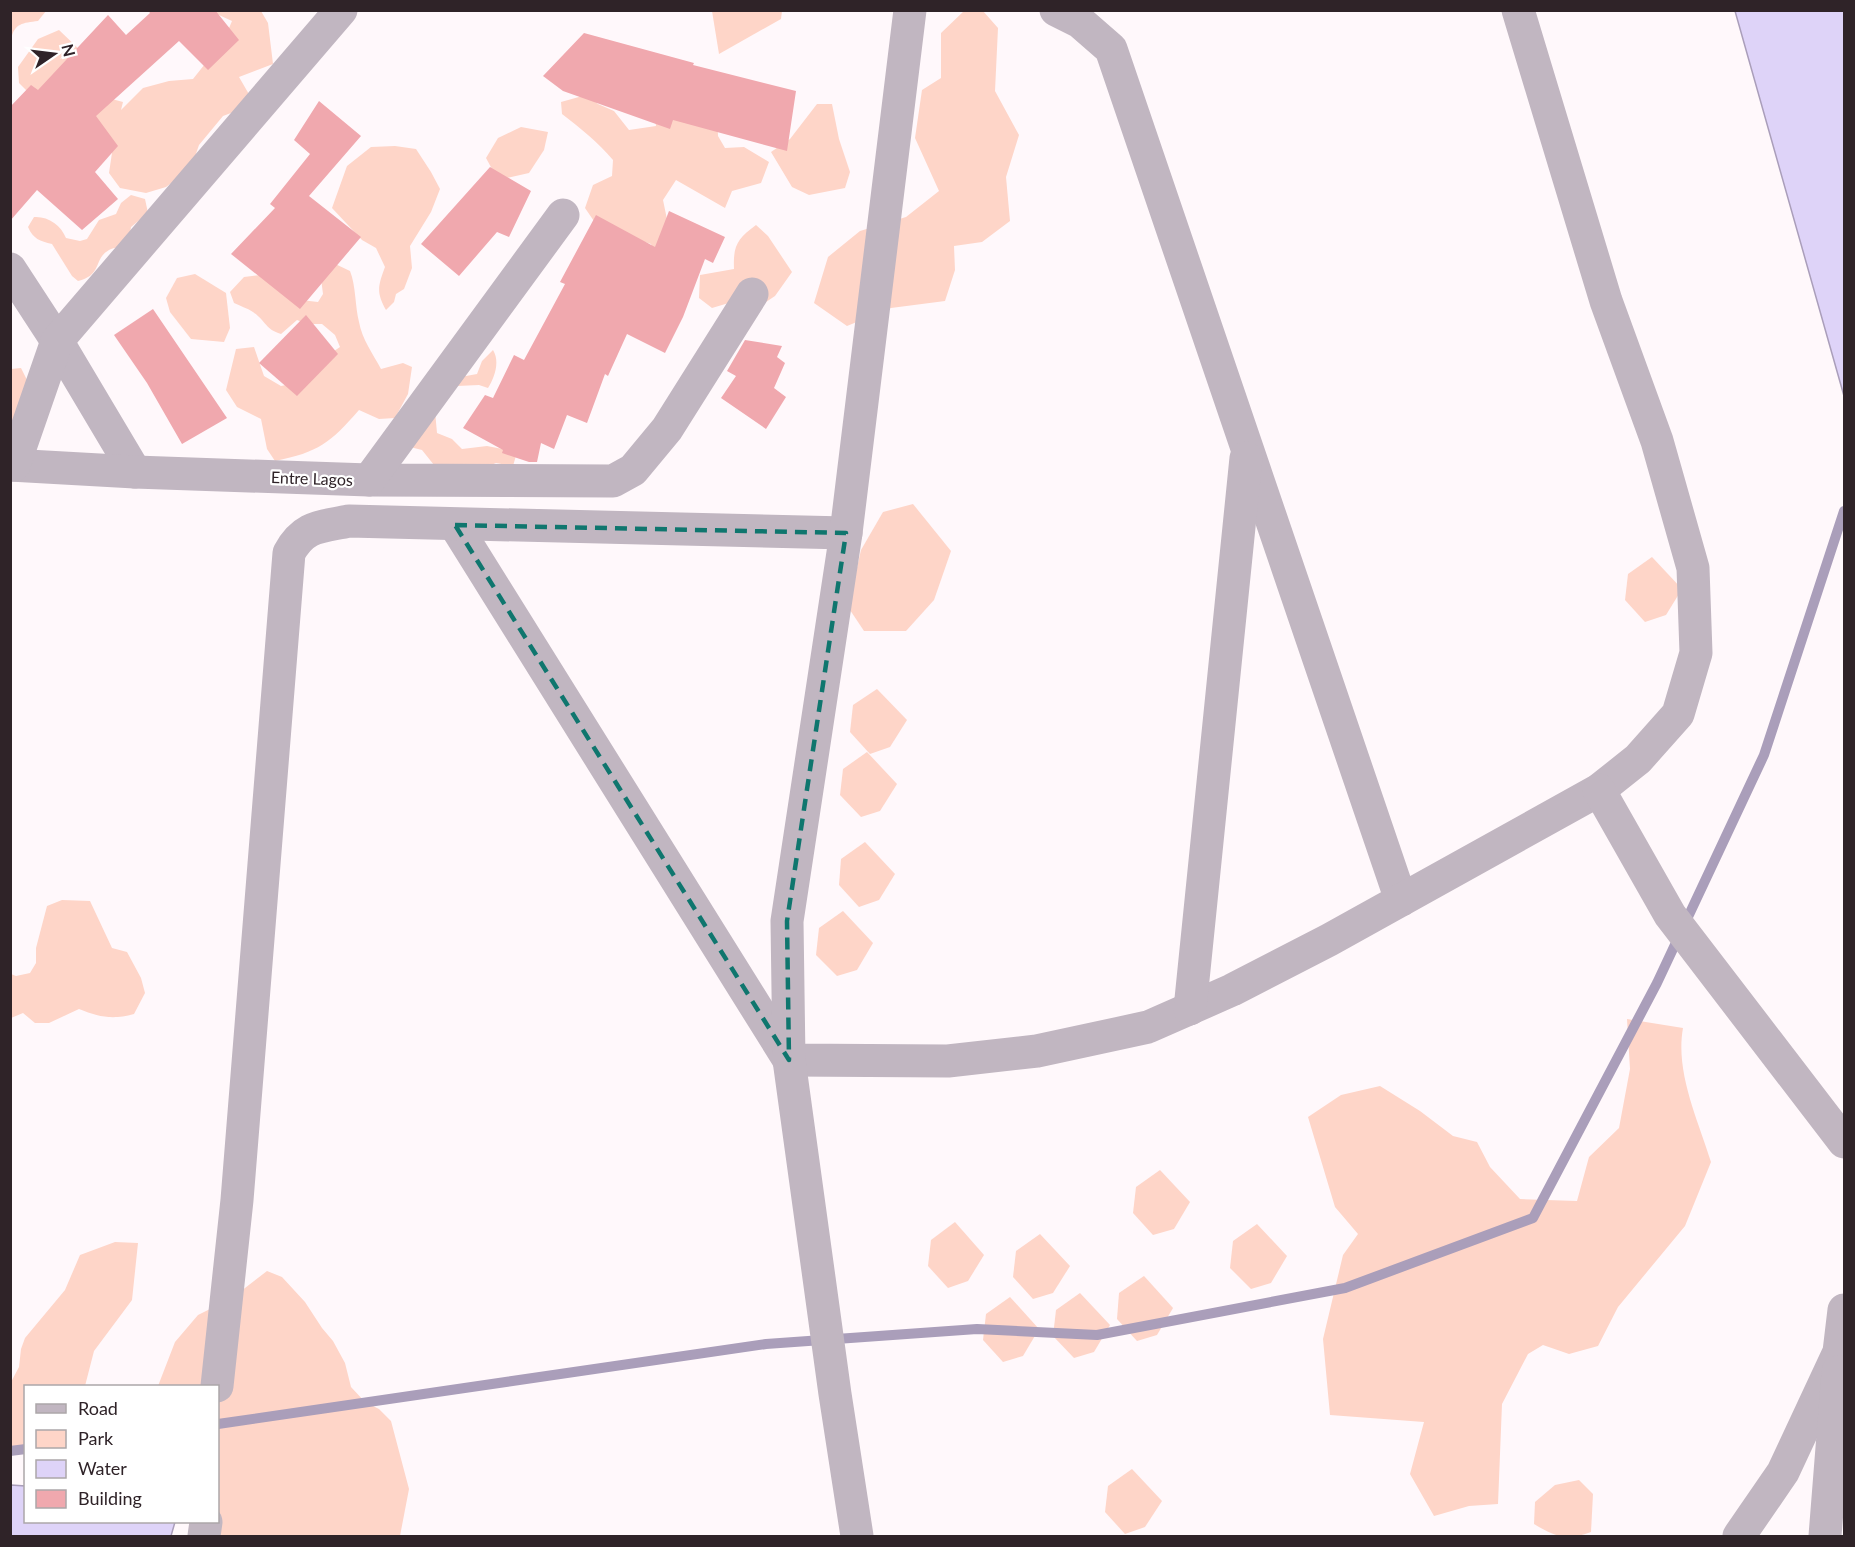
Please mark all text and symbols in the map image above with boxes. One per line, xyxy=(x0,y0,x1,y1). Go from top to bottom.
north arrow xyxy=(24,24,84,84)
text: N xyxy=(58,42,80,59)
street label: Entre Lagos xyxy=(271,467,353,489)
legend xyxy=(24,1385,219,1523)
text: Road xyxy=(78,1397,118,1419)
text: Park xyxy=(78,1427,114,1449)
text: Water xyxy=(78,1457,127,1479)
text: Building xyxy=(78,1487,142,1509)

